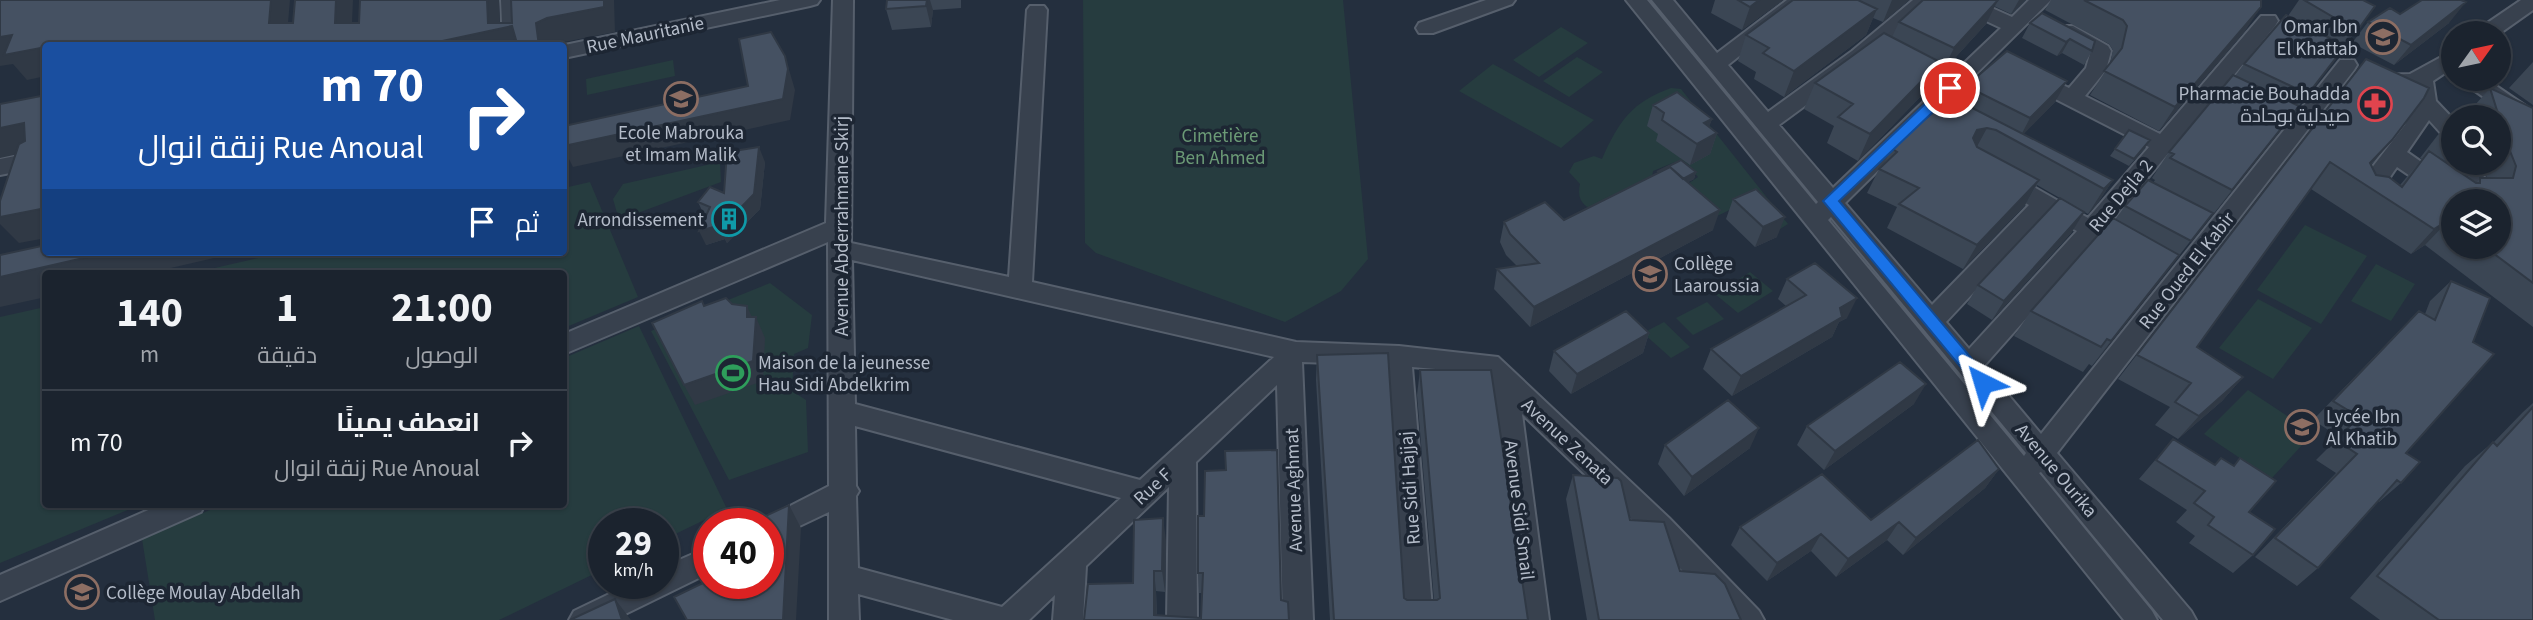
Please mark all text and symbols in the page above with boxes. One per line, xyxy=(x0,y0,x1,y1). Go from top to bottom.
street label: Rue Mauritanie xyxy=(584,10,707,61)
place label: Omar Ibn El Khattab xyxy=(2277,14,2358,63)
school or university icon: Omar Ibn El Khattab xyxy=(2364,18,2402,56)
north arrow xyxy=(2441,21,2511,91)
map controls xyxy=(2441,21,2511,259)
text: 70 m xyxy=(320,51,424,121)
pin xyxy=(1920,58,1980,118)
icon: arrive xyxy=(1931,69,1969,107)
icon: right xyxy=(448,70,539,161)
school or university icon: Ecole Mabrouka et Imam Malik xyxy=(662,80,700,118)
place label: Pharmacie Bouhadda صيدلية بوحادة xyxy=(2178,81,2350,130)
pharmacy icon: Pharmacie Bouhadda صيدلية بوحادة xyxy=(2356,85,2394,123)
button: search xyxy=(2441,105,2511,175)
street label: Avenue Abderrahmane Skirj xyxy=(829,116,856,336)
place label: Ecole Mabrouka et Imam Malik xyxy=(618,120,744,169)
park label: Cimetière Ben Ahmed xyxy=(1174,123,1266,172)
text: Rue Anoual زنقة انوال xyxy=(138,125,424,171)
street label: Rue Dejla 2 xyxy=(2083,154,2160,238)
button: layers xyxy=(2441,189,2511,259)
building icon: Arrondissement xyxy=(710,200,748,238)
icon: arrive xyxy=(463,203,501,241)
text: ثم xyxy=(515,205,539,242)
street label: Rue Oued El Kabir xyxy=(2133,206,2242,335)
place label: Arrondissement xyxy=(577,207,705,234)
place label: Collège Laaroussia xyxy=(1674,251,1760,300)
school or university icon: Collège Laaroussia xyxy=(1631,255,1669,293)
text: 1 xyxy=(276,278,298,338)
text: 21:00 xyxy=(391,278,493,338)
text: 140 xyxy=(116,283,183,343)
text: m xyxy=(140,338,159,371)
text: دقيقة xyxy=(257,339,317,372)
text: الوصول xyxy=(405,339,479,372)
position arrow xyxy=(1946,346,2020,420)
place label: Maison de la jeunesse Hau Sidi Abdelkrim xyxy=(758,350,930,399)
sports icon: Maison de la jeunesse Hau Sidi Abdelkrim xyxy=(714,354,752,392)
street label: Avenue Zenata xyxy=(1515,392,1619,492)
text: انعطف يمينًا xyxy=(336,404,480,441)
place label: Lycée Ibn Al Khatib xyxy=(2326,404,2400,453)
school or university icon: Lycée Ibn Al Khatib xyxy=(2283,408,2321,446)
street label: Avenue Ourika xyxy=(2008,418,2103,524)
text: 70 m xyxy=(70,424,123,461)
icon: right xyxy=(501,424,539,462)
street label: Avenue Aghmat xyxy=(1279,427,1310,552)
street label: Rue Sidi Hajjaj xyxy=(1393,430,1428,546)
street label: Avenue Sidi Smail xyxy=(1497,438,1541,582)
text: Rue Anoual زنقة انوال xyxy=(274,452,480,485)
street label: Rue F xyxy=(1128,462,1178,512)
speed limit sign: 40 xyxy=(693,508,784,599)
text: 29 xyxy=(615,519,652,569)
text: km/h xyxy=(614,558,653,583)
school or university icon: Collège Moulay Abdellah xyxy=(63,573,101,611)
place label: Collège Moulay Abdellah xyxy=(106,580,301,607)

